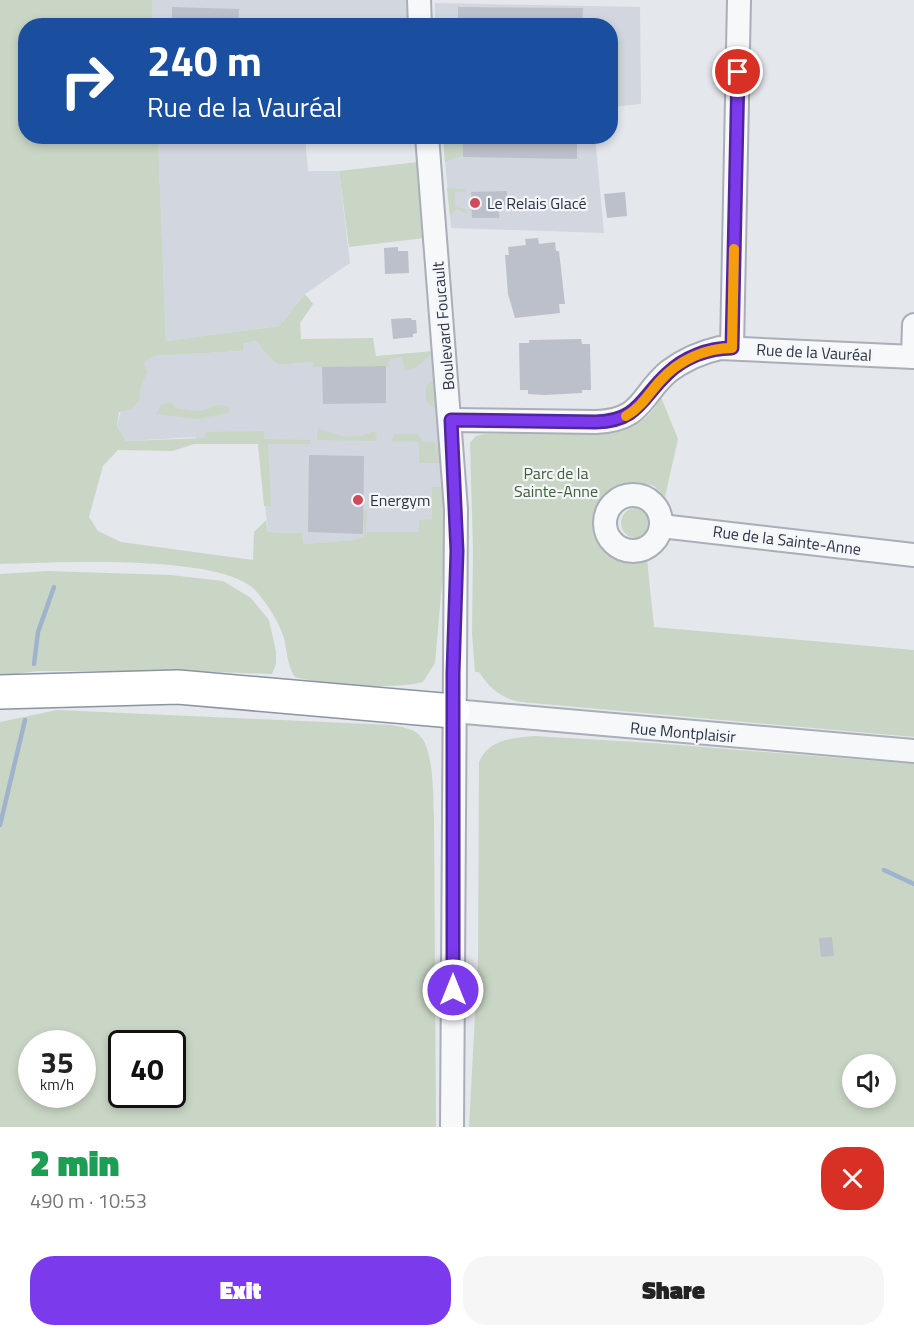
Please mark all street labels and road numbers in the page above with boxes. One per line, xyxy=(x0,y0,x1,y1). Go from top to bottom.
street label: Boulevard Foucault xyxy=(425,260,461,391)
street label: Rue de la Vauréal xyxy=(756,337,872,367)
street label: Rue de la Sainte-Anne xyxy=(711,519,863,561)
street label: Rue Montplaisir xyxy=(629,715,737,749)

